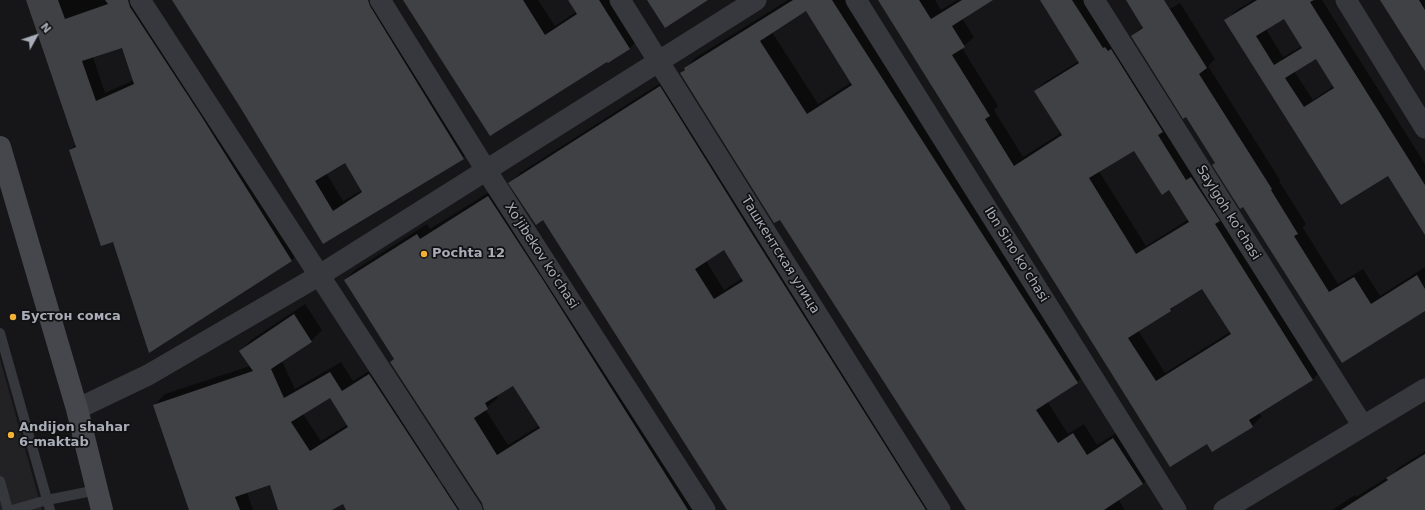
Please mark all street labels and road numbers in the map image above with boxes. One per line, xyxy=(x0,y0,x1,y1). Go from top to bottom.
street label: Saylgoh ko'chasi xyxy=(1193,163,1263,263)
street label: Ташкентская улица xyxy=(737,193,823,317)
street label: Xo'jibekov ko'chasi xyxy=(501,200,581,312)
street label: Ibn Sino ko'chasi xyxy=(981,205,1051,305)

